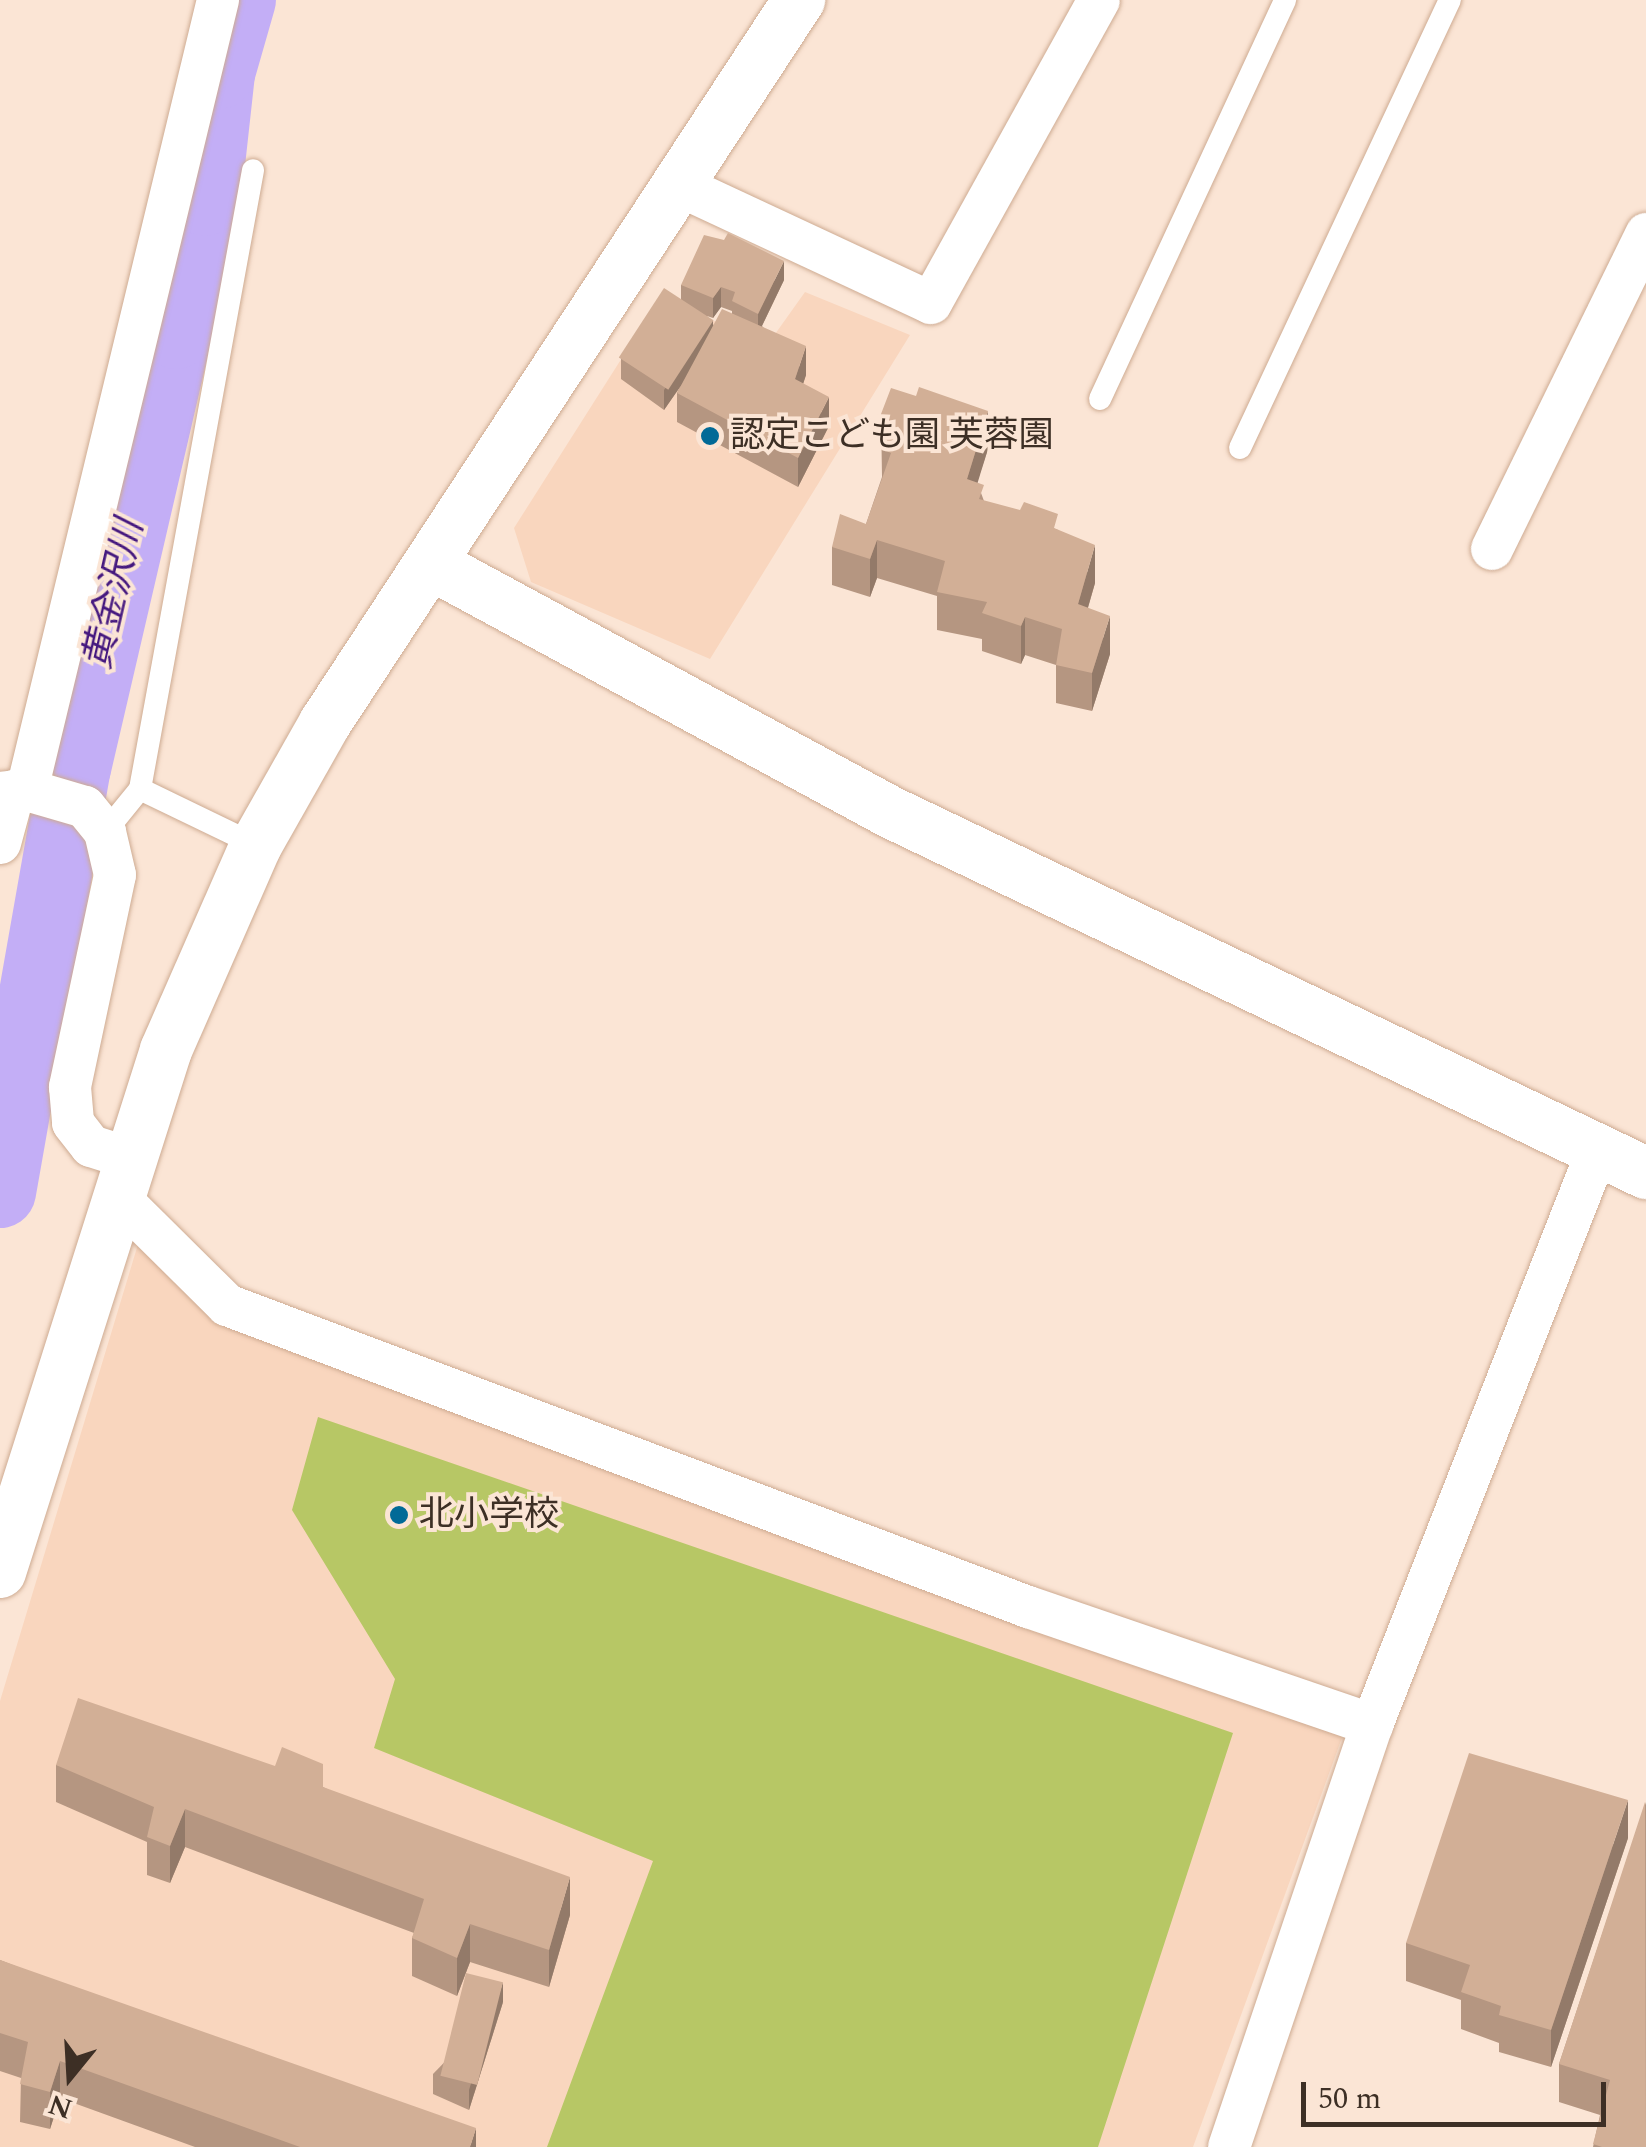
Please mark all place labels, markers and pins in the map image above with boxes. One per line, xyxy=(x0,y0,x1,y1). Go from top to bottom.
place label: 認定こども園 芙蓉園 xyxy=(730,415,1054,457)
marker: 認定こども園 芙蓉園 xyxy=(699,425,721,447)
place label: 北小学校 xyxy=(419,1494,559,1536)
marker: 北小学校 xyxy=(388,1504,410,1526)

